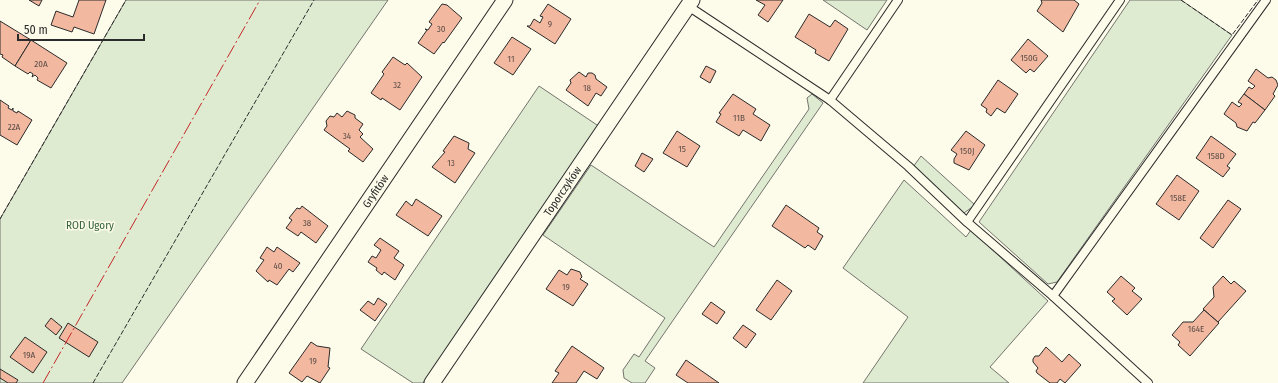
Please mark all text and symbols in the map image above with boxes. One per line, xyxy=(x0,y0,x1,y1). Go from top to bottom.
scale bar xyxy=(18,16,144,42)
house number: 9 xyxy=(548,19,552,29)
text: 50 m xyxy=(24,23,48,37)
house number: 30 xyxy=(437,24,446,34)
house number: 150G xyxy=(1020,53,1038,63)
house number: 11 xyxy=(508,54,514,64)
house number: 20A xyxy=(34,59,48,69)
house number: 32 xyxy=(393,80,401,90)
house number: 18 xyxy=(583,83,592,93)
house number: 11B xyxy=(733,113,745,123)
house number: 22A xyxy=(8,122,21,132)
house number: 34 xyxy=(343,131,352,141)
house number: 15 xyxy=(678,144,686,154)
house number: 150J xyxy=(960,146,974,156)
house number: 158D xyxy=(1207,151,1225,161)
house number: 13 xyxy=(447,158,455,168)
street label: Toporczyków xyxy=(541,164,584,218)
street label: Gryfitów xyxy=(359,172,391,210)
house number: 158E xyxy=(1170,193,1186,203)
house number: 38 xyxy=(303,218,312,228)
park label: ROD Ugory xyxy=(66,219,114,232)
house number: 40 xyxy=(273,261,283,271)
house number: 19 xyxy=(562,282,570,292)
house number: 164E xyxy=(1188,324,1204,334)
house number: 19A xyxy=(23,350,36,360)
house number: 19 xyxy=(309,356,317,366)

